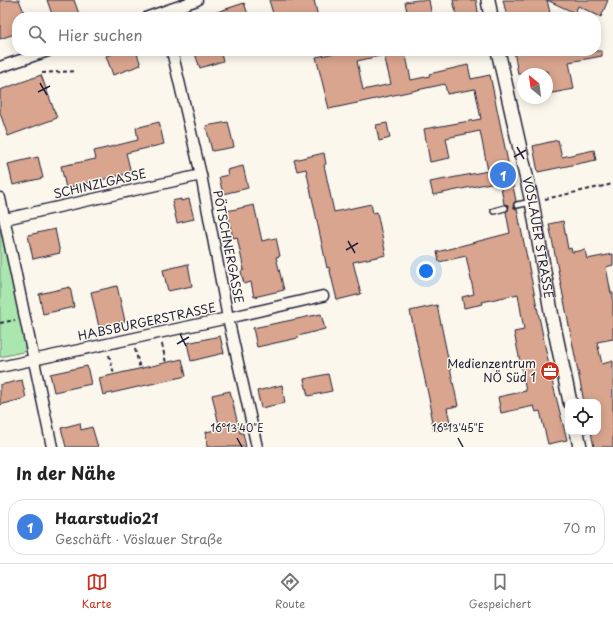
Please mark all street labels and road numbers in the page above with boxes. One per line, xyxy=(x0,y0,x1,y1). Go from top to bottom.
street label: SCHINZLGASSE xyxy=(52,164,148,202)
street label: VÖSLAUER STRASSE xyxy=(519,175,559,300)
street label: PÖTSCHNERGASSE xyxy=(209,189,249,305)
street label: HABSBURGERSTRASSE xyxy=(76,298,218,344)

